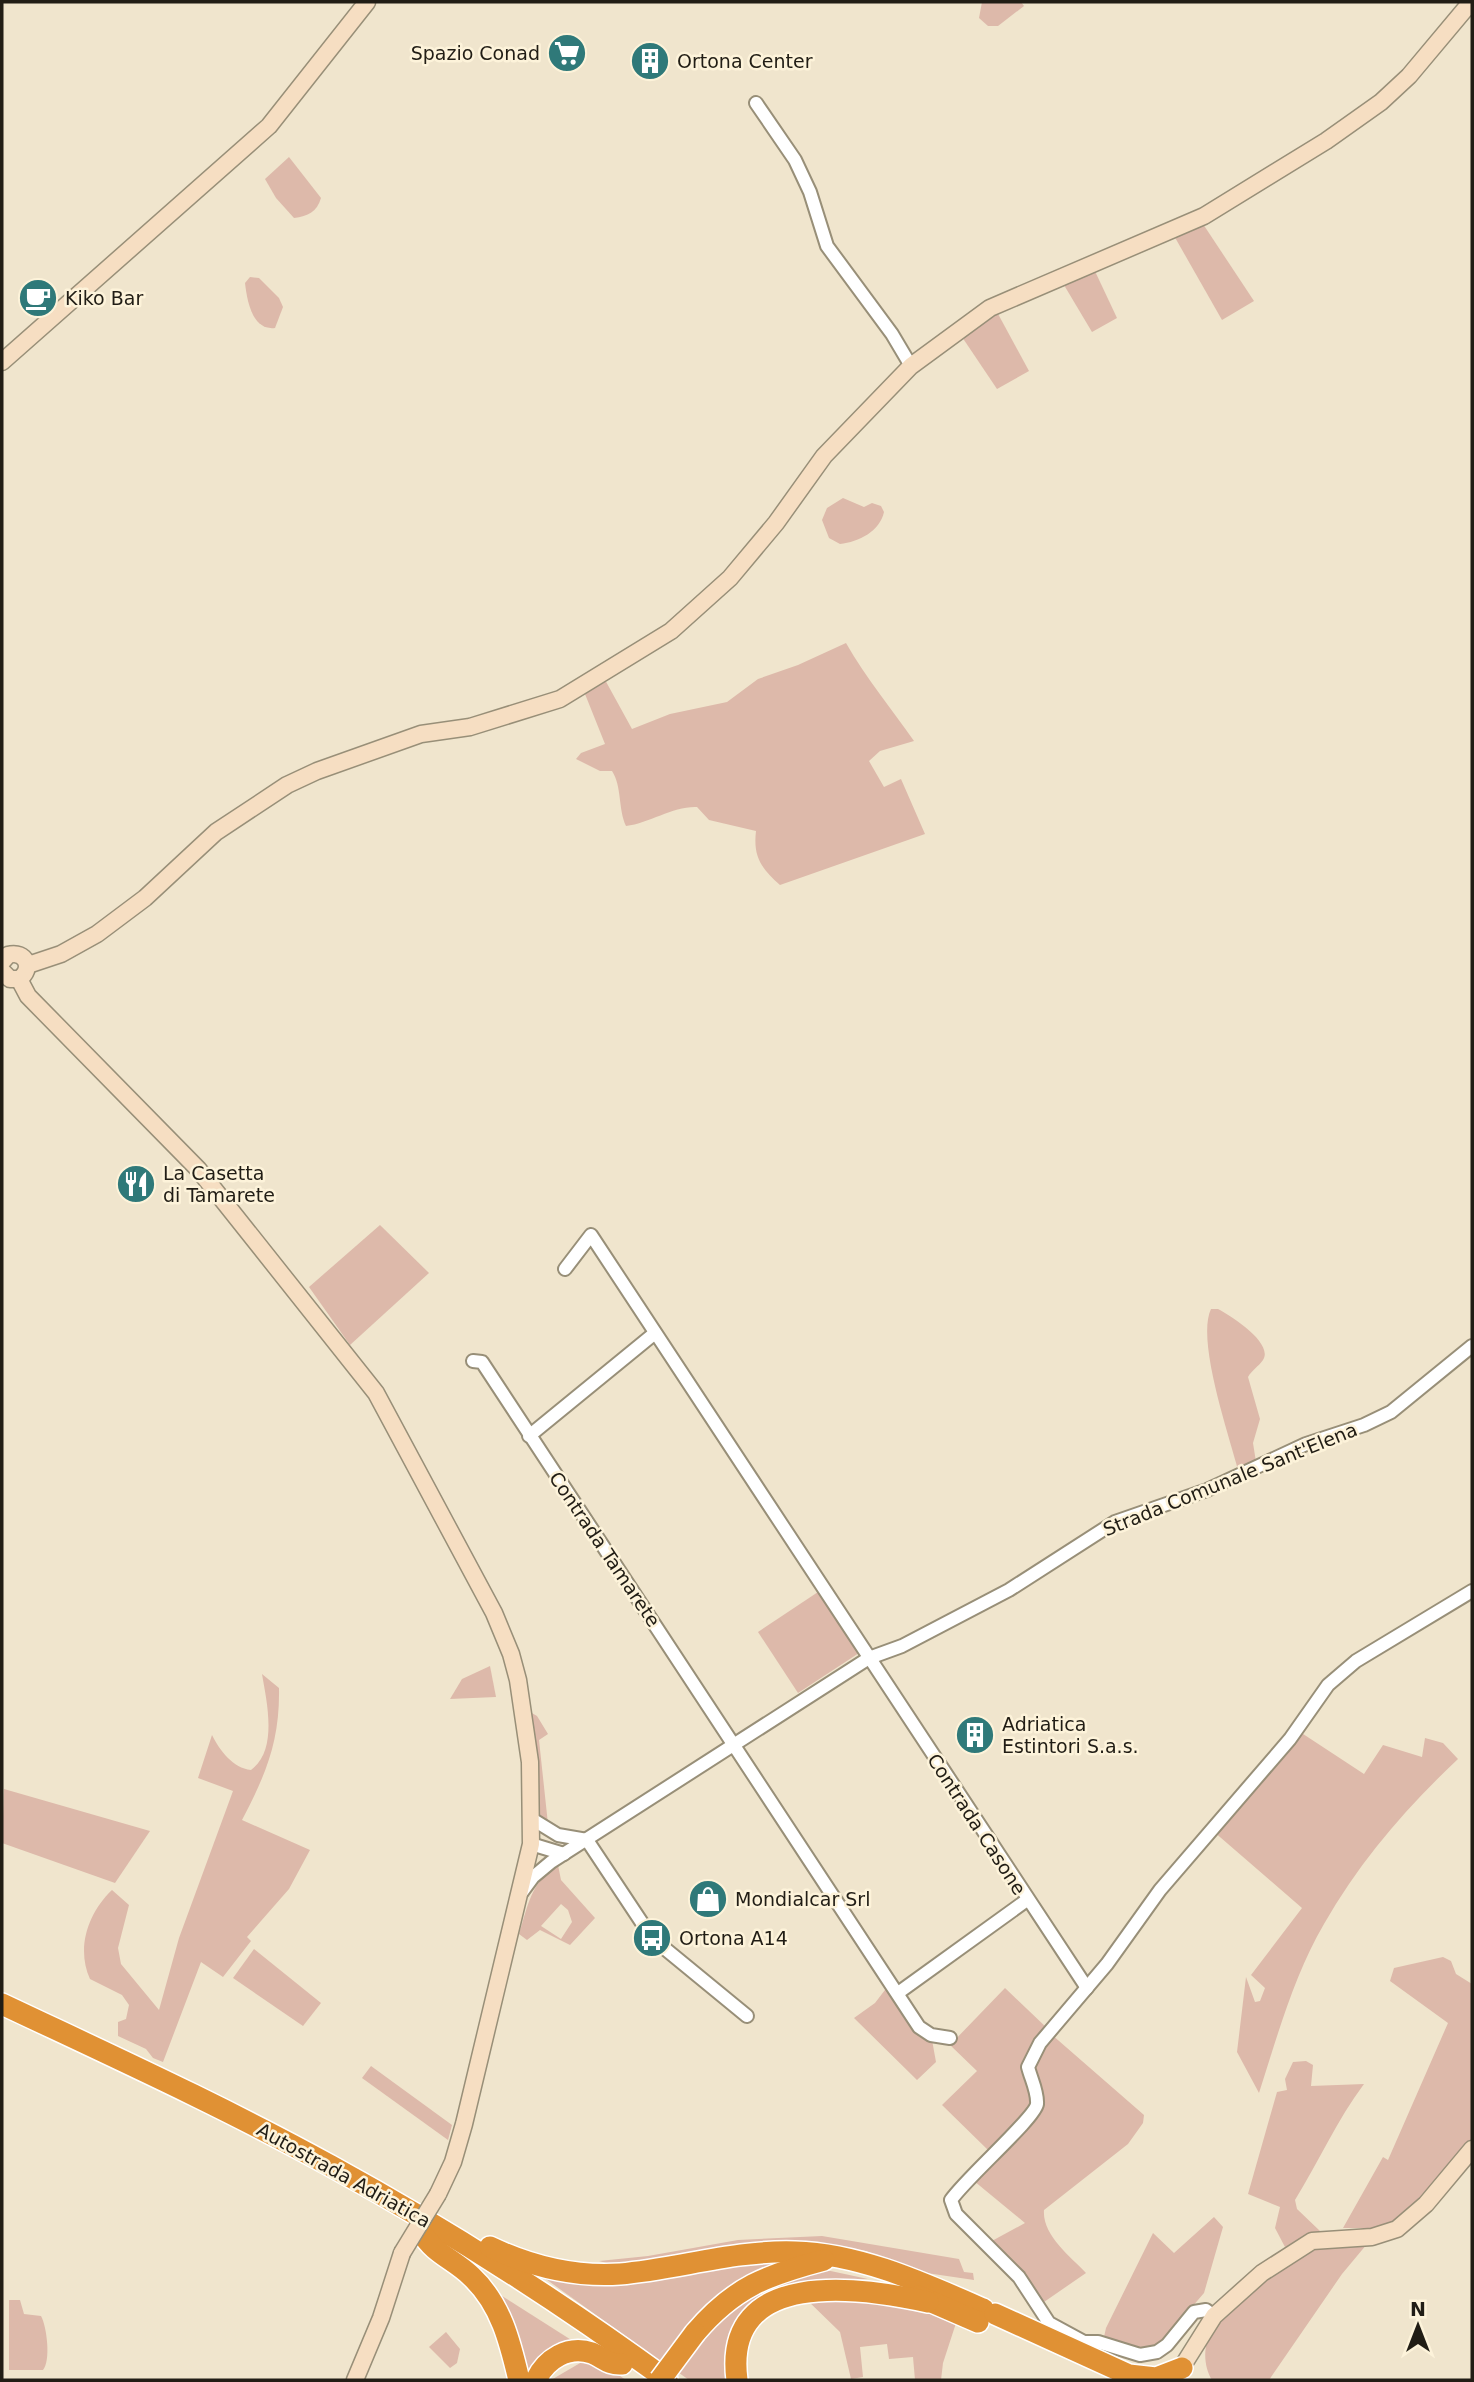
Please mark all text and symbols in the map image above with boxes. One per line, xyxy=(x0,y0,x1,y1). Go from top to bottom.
supermarket icon: Spazio Conad xyxy=(546,32,588,74)
building icon: Ortona Center xyxy=(629,40,671,82)
place label: Spazio Conad xyxy=(411,42,540,64)
place label: Ortona Center xyxy=(677,50,813,72)
cafe icon: Kiko Bar xyxy=(17,277,59,319)
place label: Kiko Bar xyxy=(65,287,143,309)
place label: La Casetta di Tamarete xyxy=(163,1162,275,1206)
restaurant icon: La Casetta di Tamarete xyxy=(115,1163,157,1205)
street label: Strada Comunale Sant'Elena xyxy=(1100,1418,1360,1540)
street label: Contrada Tamarete xyxy=(545,1467,665,1631)
place label: Adriatica Estintori S.a.s. xyxy=(1002,1713,1139,1757)
building icon: Adriatica Estintori S.a.s. xyxy=(954,1714,996,1756)
street label: Contrada Casone xyxy=(923,1749,1031,1899)
shop icon: Mondialcar Srl xyxy=(687,1878,729,1920)
place label: Mondialcar Srl xyxy=(735,1888,870,1910)
bus stop icon: Ortona A14 xyxy=(631,1917,673,1959)
place label: Ortona A14 xyxy=(679,1927,788,1949)
street label: Autostrada Adriatica xyxy=(253,2118,435,2232)
north arrow xyxy=(1383,2291,1453,2361)
text: N xyxy=(1410,2298,1426,2320)

